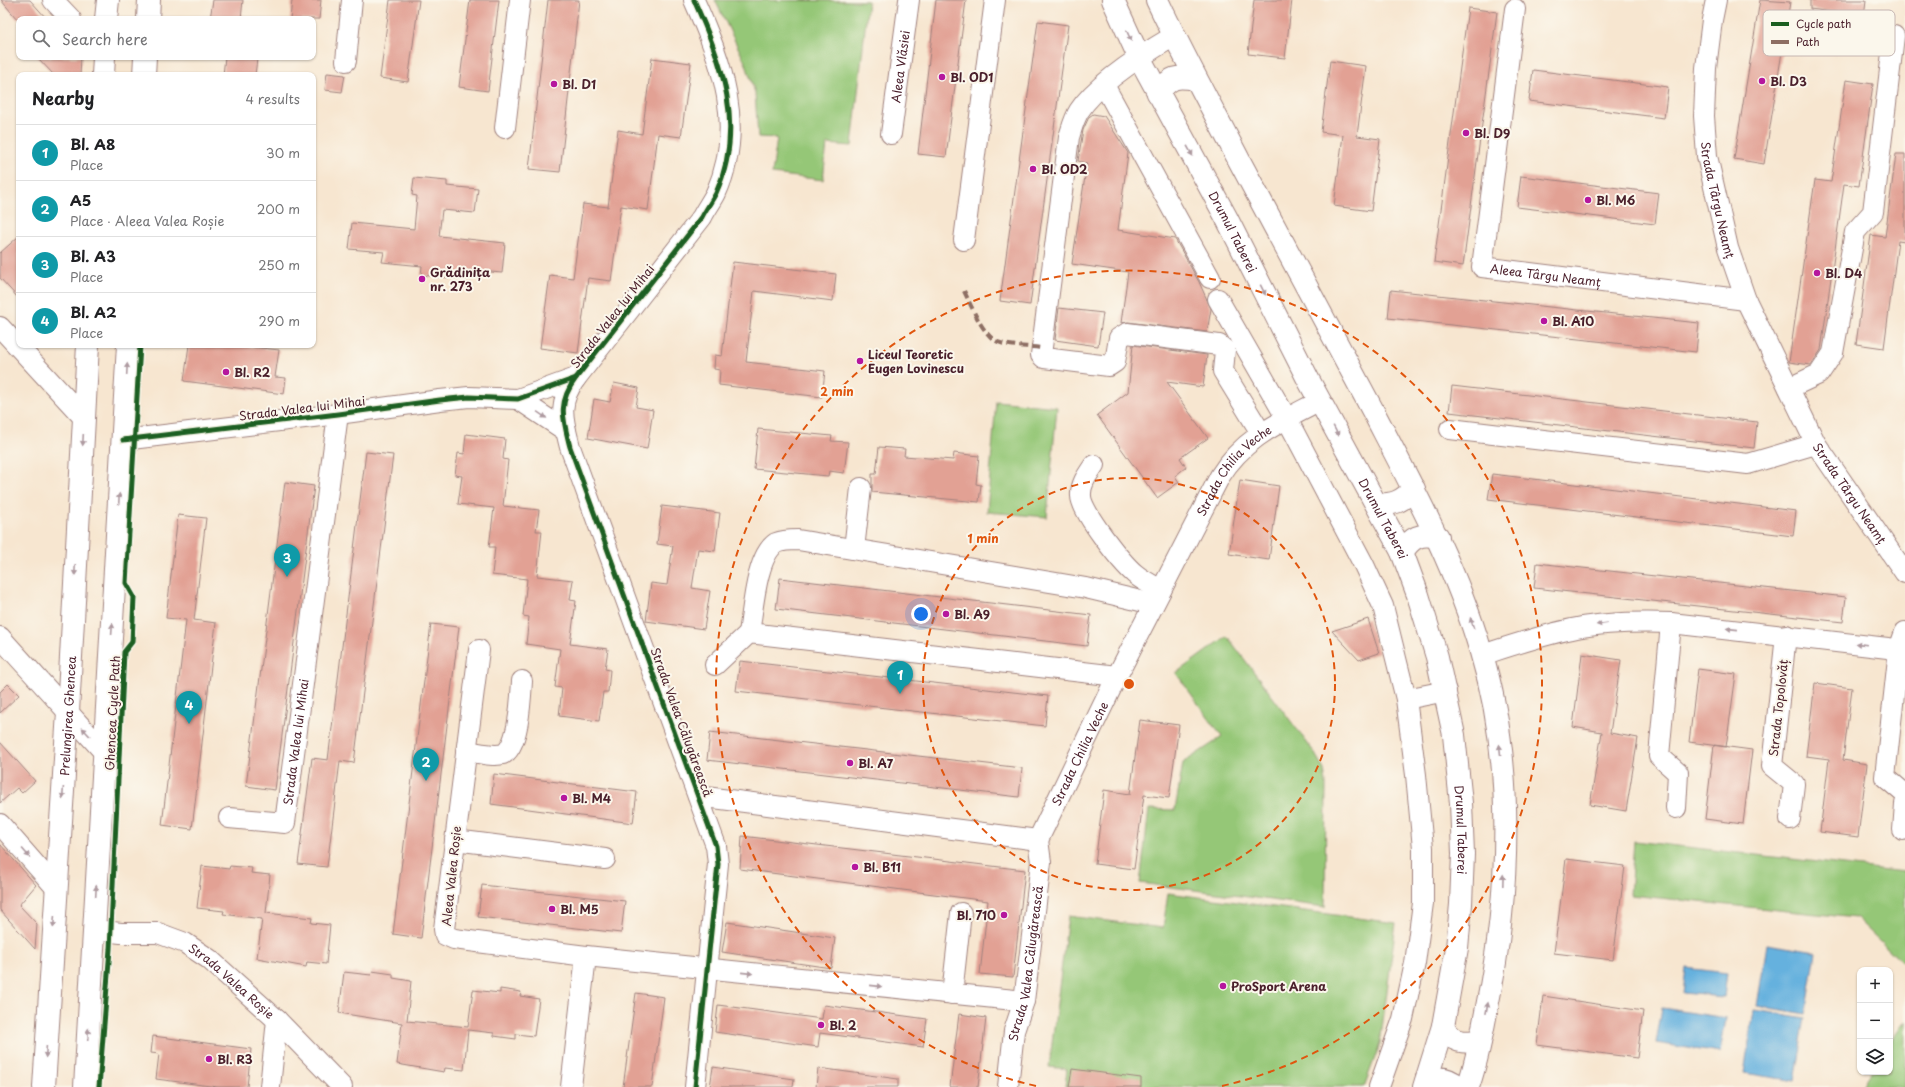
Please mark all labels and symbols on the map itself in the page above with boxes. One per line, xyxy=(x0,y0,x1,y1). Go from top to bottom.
legend xyxy=(1763,10,1895,56)
text: Cycle path xyxy=(1796,15,1851,32)
street label: Aleea Vlăsiei xyxy=(886,29,914,104)
one-way arrow xyxy=(1126,30,1132,41)
text: Path xyxy=(1796,33,1820,50)
place label: Bl. OD1 xyxy=(950,68,993,86)
marker: Bl. OD1 xyxy=(937,72,947,82)
place label: Bl. D3 xyxy=(1770,72,1807,90)
place label: Bl. D1 xyxy=(562,75,596,93)
marker: Bl. D3 xyxy=(1757,76,1767,86)
marker: Bl. D1 xyxy=(549,79,559,89)
place label: Bl. D9 xyxy=(1474,124,1510,142)
marker: Bl. D9 xyxy=(1461,128,1471,138)
street label: Strada Târgu Neamț xyxy=(1697,141,1740,261)
one-way arrow xyxy=(1186,145,1193,156)
place label: Bl. OD2 xyxy=(1041,160,1088,178)
marker: Bl. OD2 xyxy=(1028,164,1038,174)
street label: Drumul Taberei xyxy=(1205,188,1262,275)
place label: Bl. M6 xyxy=(1596,191,1636,209)
marker: Bl. M6 xyxy=(1583,195,1593,205)
street label: Aleea Târgu Neamț xyxy=(1489,259,1602,291)
street label: Strada Valea lui Mihai xyxy=(566,260,658,372)
place label: Grădinița nr. 273 xyxy=(430,263,491,295)
place label: Bl. D4 xyxy=(1825,264,1862,282)
marker: Bl. D4 xyxy=(1812,268,1822,278)
marker: Grădinița nr. 273 xyxy=(417,274,427,284)
one-way arrow xyxy=(1260,285,1267,296)
place label: Bl. A10 xyxy=(1552,312,1594,330)
marker: Bl. A10 xyxy=(1539,316,1549,326)
place label: Liceul Teoretic Eugen Lovinescu xyxy=(868,345,964,377)
marker: Liceul Teoretic Eugen Lovinescu xyxy=(855,356,865,366)
one-way arrow xyxy=(123,363,130,375)
place label: Bl. R2 xyxy=(234,363,271,381)
marker: Bl. R2 xyxy=(221,367,231,377)
text: 2 min xyxy=(820,382,854,400)
street label: Strada Valea lui Mihai xyxy=(238,391,366,425)
one-way arrow xyxy=(537,411,547,419)
street label: Strada Chilia Veche xyxy=(1192,421,1275,519)
one-way arrow xyxy=(1333,425,1339,436)
one-way arrow xyxy=(79,434,86,446)
street label: Strada Târgu Neamț xyxy=(1809,439,1891,547)
street label: Drumul Taberei xyxy=(1355,475,1413,561)
one-way arrow xyxy=(116,493,123,505)
text: 1 min xyxy=(967,529,999,547)
pin: 3 xyxy=(274,544,300,577)
one-way arrow xyxy=(72,564,79,576)
your location xyxy=(911,604,931,624)
place label: Bl. A9 xyxy=(954,605,990,623)
marker: Bl. A9 xyxy=(941,609,951,619)
one-way arrow xyxy=(1469,617,1475,629)
one-way arrow xyxy=(1596,621,1608,627)
one-way arrow xyxy=(108,623,115,635)
one-way arrow xyxy=(1725,626,1738,633)
one-way arrow xyxy=(1855,641,1867,647)
street label: Strada Valea Călugărească xyxy=(647,645,718,800)
street label: Prelungirea Ghencea xyxy=(55,655,80,776)
street label: Ghencea Cycle Path xyxy=(100,655,124,771)
street label: Strada Topolovăț xyxy=(1764,658,1792,758)
pin: 1 xyxy=(887,661,913,694)
centre of rings xyxy=(1122,677,1136,691)
street label: Strada Valea lui Mihai xyxy=(278,678,313,806)
pin: 4 xyxy=(176,691,202,724)
street label: Strada Chilia Veche xyxy=(1047,698,1112,809)
one-way arrow xyxy=(81,727,91,737)
one-way arrow xyxy=(1497,744,1503,756)
pin: 2 xyxy=(413,748,439,781)
place label: Bl. A7 xyxy=(858,754,894,772)
marker: Bl. A7 xyxy=(845,758,855,768)
street label: Drumul Taberei xyxy=(1450,784,1472,875)
one-way arrow xyxy=(59,787,66,799)
place label: Bl. M4 xyxy=(572,789,611,807)
marker: Bl. M4 xyxy=(559,793,569,803)
street label: Aleea Valea Roșie xyxy=(437,825,465,927)
one-way arrow xyxy=(21,848,30,858)
place label: Bl. B11 xyxy=(863,858,901,876)
marker: Bl. B11 xyxy=(850,862,860,872)
one-way arrow xyxy=(1500,874,1507,886)
street label: Strada Valea Călugărească xyxy=(1004,884,1047,1042)
one-way arrow xyxy=(93,885,100,897)
place label: Bl. M5 xyxy=(560,900,599,918)
marker: Bl. M5 xyxy=(547,904,557,914)
place label: Bl. 710 xyxy=(956,906,996,924)
marker: Bl. 710 xyxy=(999,910,1009,920)
one-way arrow xyxy=(51,916,58,928)
street label: Strada Valea Roșie xyxy=(185,939,278,1023)
one-way arrow xyxy=(741,970,753,977)
place label: ProSport Arena xyxy=(1231,977,1326,995)
marker: ProSport Arena xyxy=(1218,981,1228,991)
one-way arrow xyxy=(870,983,882,990)
one-way arrow xyxy=(1484,1002,1490,1015)
place label: Bl. 2 xyxy=(829,1016,857,1034)
marker: Bl. 2 xyxy=(816,1020,826,1030)
one-way arrow xyxy=(84,1028,91,1040)
one-way arrow xyxy=(43,1046,50,1058)
place label: Bl. R3 xyxy=(217,1050,253,1068)
marker: Bl. R3 xyxy=(204,1054,214,1064)

